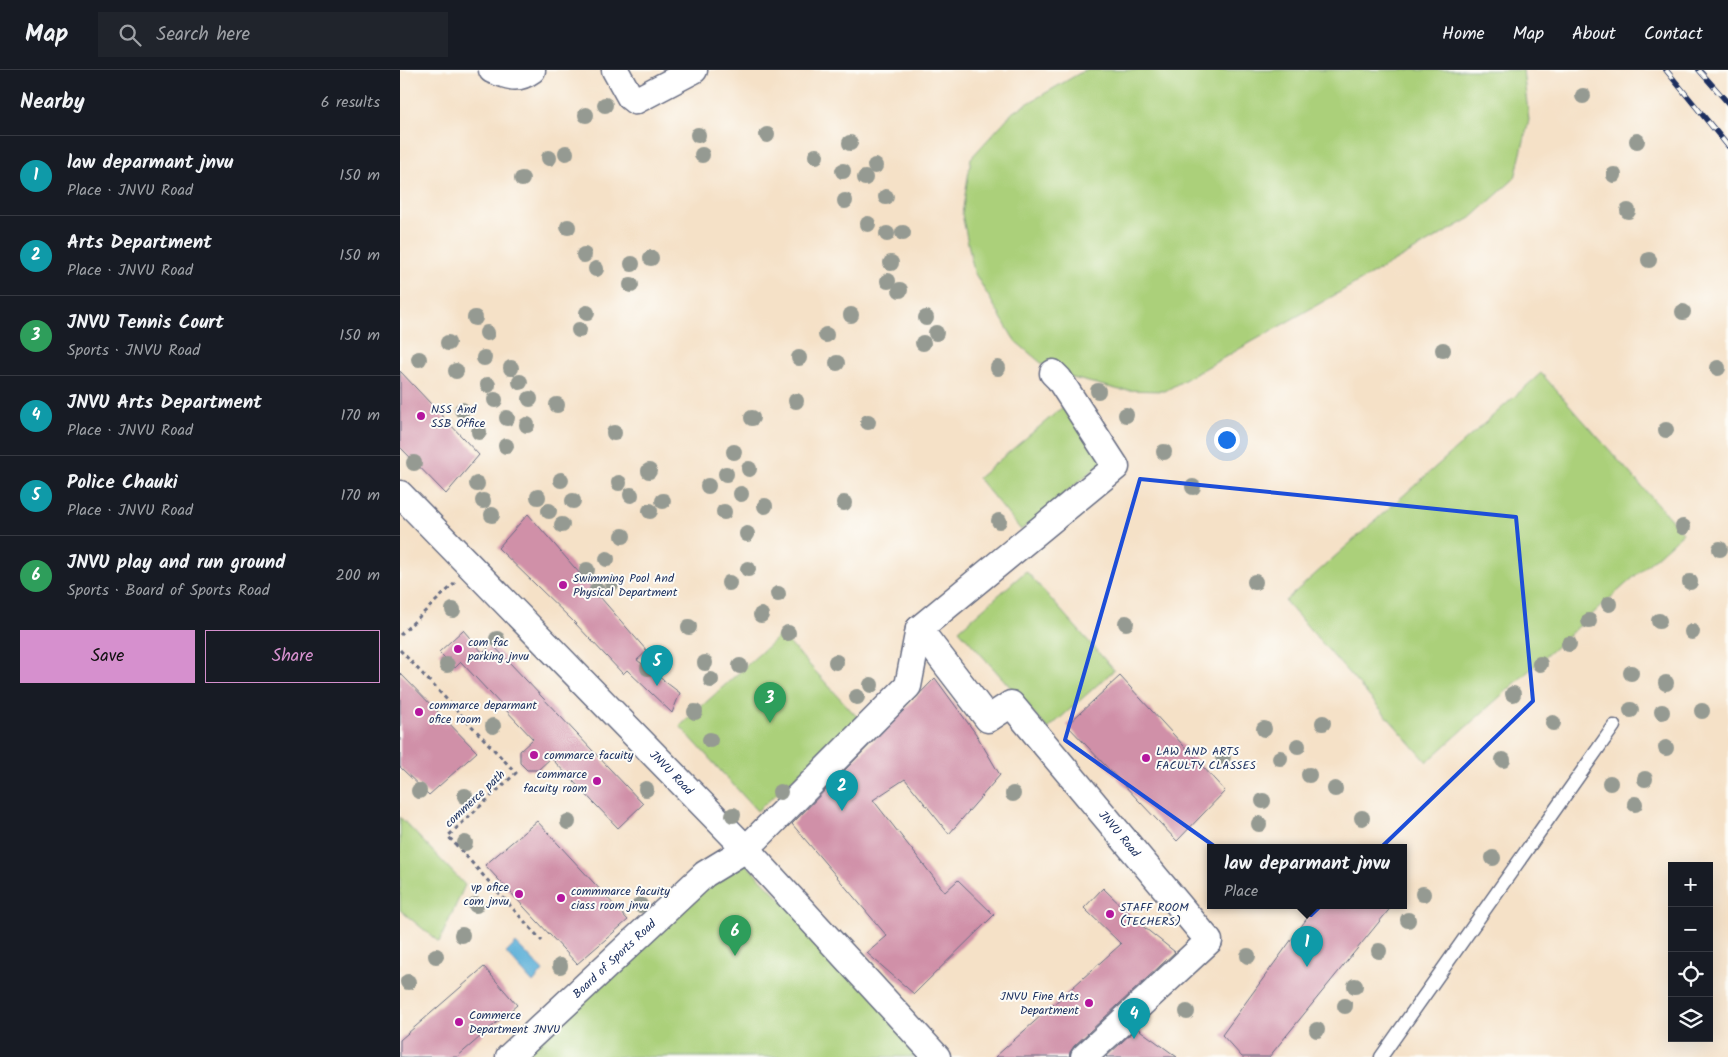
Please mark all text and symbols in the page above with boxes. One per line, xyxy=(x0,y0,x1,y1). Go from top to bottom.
search box xyxy=(98,12,448,57)
text: Map xyxy=(25,15,68,54)
text: Search here xyxy=(156,20,250,50)
text: Home xyxy=(1442,20,1485,49)
text: Map xyxy=(1513,20,1544,49)
text: About xyxy=(1572,20,1616,49)
text: Contact xyxy=(1644,20,1703,49)
icon: search xyxy=(116,21,144,49)
text: Nearby xyxy=(20,86,85,119)
text: 6 results xyxy=(321,90,380,115)
text: law deparmant jnvu xyxy=(67,148,233,178)
text: 1 xyxy=(34,163,38,188)
text: 150 m xyxy=(339,163,380,188)
text: Place · JNVU Road xyxy=(67,178,193,203)
text: Arts Department xyxy=(67,228,212,258)
text: 2 xyxy=(31,243,41,268)
text: 150 m xyxy=(339,243,380,268)
text: Place · JNVU Road xyxy=(67,258,193,283)
text: JNVU Tennis Court xyxy=(67,308,224,338)
text: 3 xyxy=(32,323,40,348)
text: 150 m xyxy=(339,323,380,348)
text: Sports · JNVU Road xyxy=(67,338,200,363)
text: JNVU Arts Department xyxy=(67,388,262,418)
place label: NSS And SSB Office xyxy=(431,400,486,433)
text: 4 xyxy=(32,403,40,428)
text: 170 m xyxy=(340,403,380,428)
marker: NSS And SSB Office xyxy=(415,410,427,422)
text: Place · JNVU Road xyxy=(67,418,193,443)
your location xyxy=(1214,427,1240,453)
text: Police Chauki xyxy=(67,468,178,498)
text: 5 xyxy=(32,483,40,508)
text: 170 m xyxy=(340,483,380,508)
text: Place · JNVU Road xyxy=(67,498,193,523)
text: JNVU play and run ground xyxy=(67,548,286,578)
text: 6 xyxy=(32,563,40,588)
text: 200 m xyxy=(336,563,380,588)
place label: Swimming Pool And Physical Department xyxy=(573,569,678,602)
text: Sports · Board of Sports Road xyxy=(67,578,270,603)
marker: Swimming Pool And Physical Department xyxy=(557,579,569,591)
button: Save xyxy=(20,630,195,683)
button: Share xyxy=(205,630,380,683)
place label: com fac parking jnvu xyxy=(467,633,529,666)
marker: com fac parking jnvu xyxy=(452,643,464,655)
pin: 5 xyxy=(641,645,673,686)
pin: 3 xyxy=(754,682,786,723)
place label: commarce deparmant ofice room xyxy=(429,696,537,729)
marker: commarce deparmant ofice room xyxy=(413,706,425,718)
place label: LAW AND ARTS FACULTY CLASSES xyxy=(1156,742,1256,775)
place label: commarce facuity xyxy=(544,746,634,765)
street label: JNVU Road xyxy=(645,746,699,800)
marker: commarce facuity xyxy=(528,749,540,761)
marker: LAW AND ARTS FACULTY CLASSES xyxy=(1140,752,1152,764)
place label: commarce facuity room xyxy=(523,765,588,798)
street label: commerce path xyxy=(440,766,510,832)
pin: 2 xyxy=(826,770,858,811)
marker: commarce facuity room xyxy=(591,775,603,787)
street label: JNVU Road xyxy=(1094,806,1145,862)
popup xyxy=(1207,844,1407,909)
text: law deparmant jnvu xyxy=(1224,849,1390,879)
map controls xyxy=(1668,862,1713,1042)
button: + xyxy=(1668,862,1713,907)
place label: vp ofice com jnvu xyxy=(464,878,510,911)
text: Place xyxy=(1224,879,1258,904)
place label: commmarce facuity ciass room jnvu xyxy=(571,882,670,915)
marker: vp ofice com jnvu xyxy=(513,888,525,900)
marker: commmarce facuity ciass room jnvu xyxy=(555,892,567,904)
place label: STAFF ROOM (TECHERS) xyxy=(1120,898,1189,931)
button: − xyxy=(1668,907,1713,952)
marker: STAFF ROOM (TECHERS) xyxy=(1104,908,1116,920)
street label: Board of Sports Road xyxy=(568,914,661,1003)
pin: 6 xyxy=(719,915,751,956)
pin: 1 xyxy=(1291,926,1323,967)
button: locate xyxy=(1668,952,1713,997)
place label: JNVU Fine Arts Department xyxy=(1000,987,1079,1020)
marker: JNVU Fine Arts Department xyxy=(1083,997,1095,1009)
button: layers xyxy=(1668,997,1713,1042)
pin: 4 xyxy=(1118,998,1150,1039)
place label: Commerce Department JNVU xyxy=(469,1006,560,1039)
marker: Commerce Department JNVU xyxy=(453,1016,465,1028)

